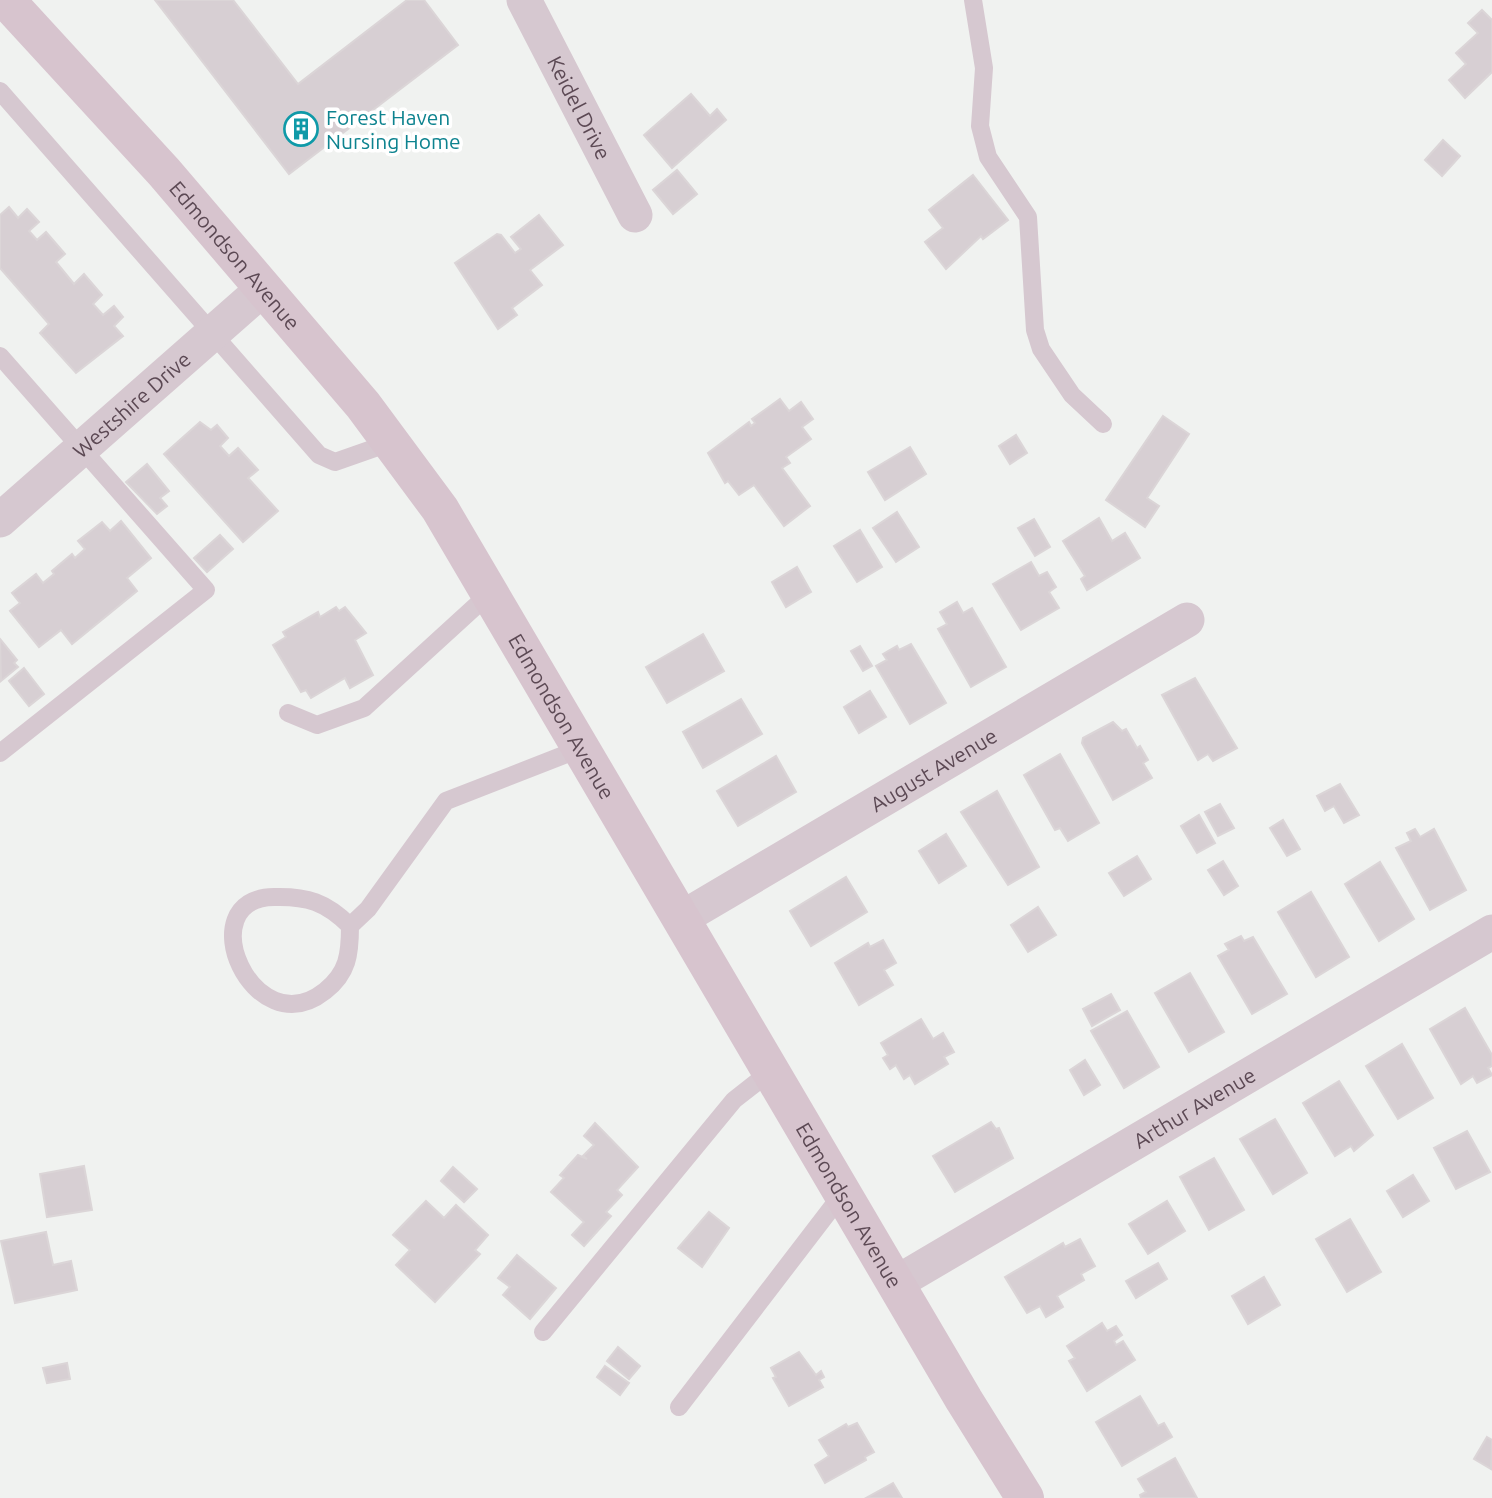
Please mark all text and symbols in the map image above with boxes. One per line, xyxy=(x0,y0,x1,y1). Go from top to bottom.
street label: Keidel Drive xyxy=(543,52,616,163)
place label: Forest Haven Nursing Home xyxy=(326,105,461,153)
building icon: Forest Haven Nursing Home xyxy=(282,110,320,148)
street label: Edmondson Avenue xyxy=(165,176,305,334)
street label: Westshire Drive xyxy=(68,346,195,462)
street label: Edmondson Avenue xyxy=(504,629,620,803)
street label: August Avenue xyxy=(866,723,1001,816)
street label: Arthur Avenue xyxy=(1129,1062,1259,1153)
street label: Edmondson Avenue xyxy=(792,1118,907,1292)

